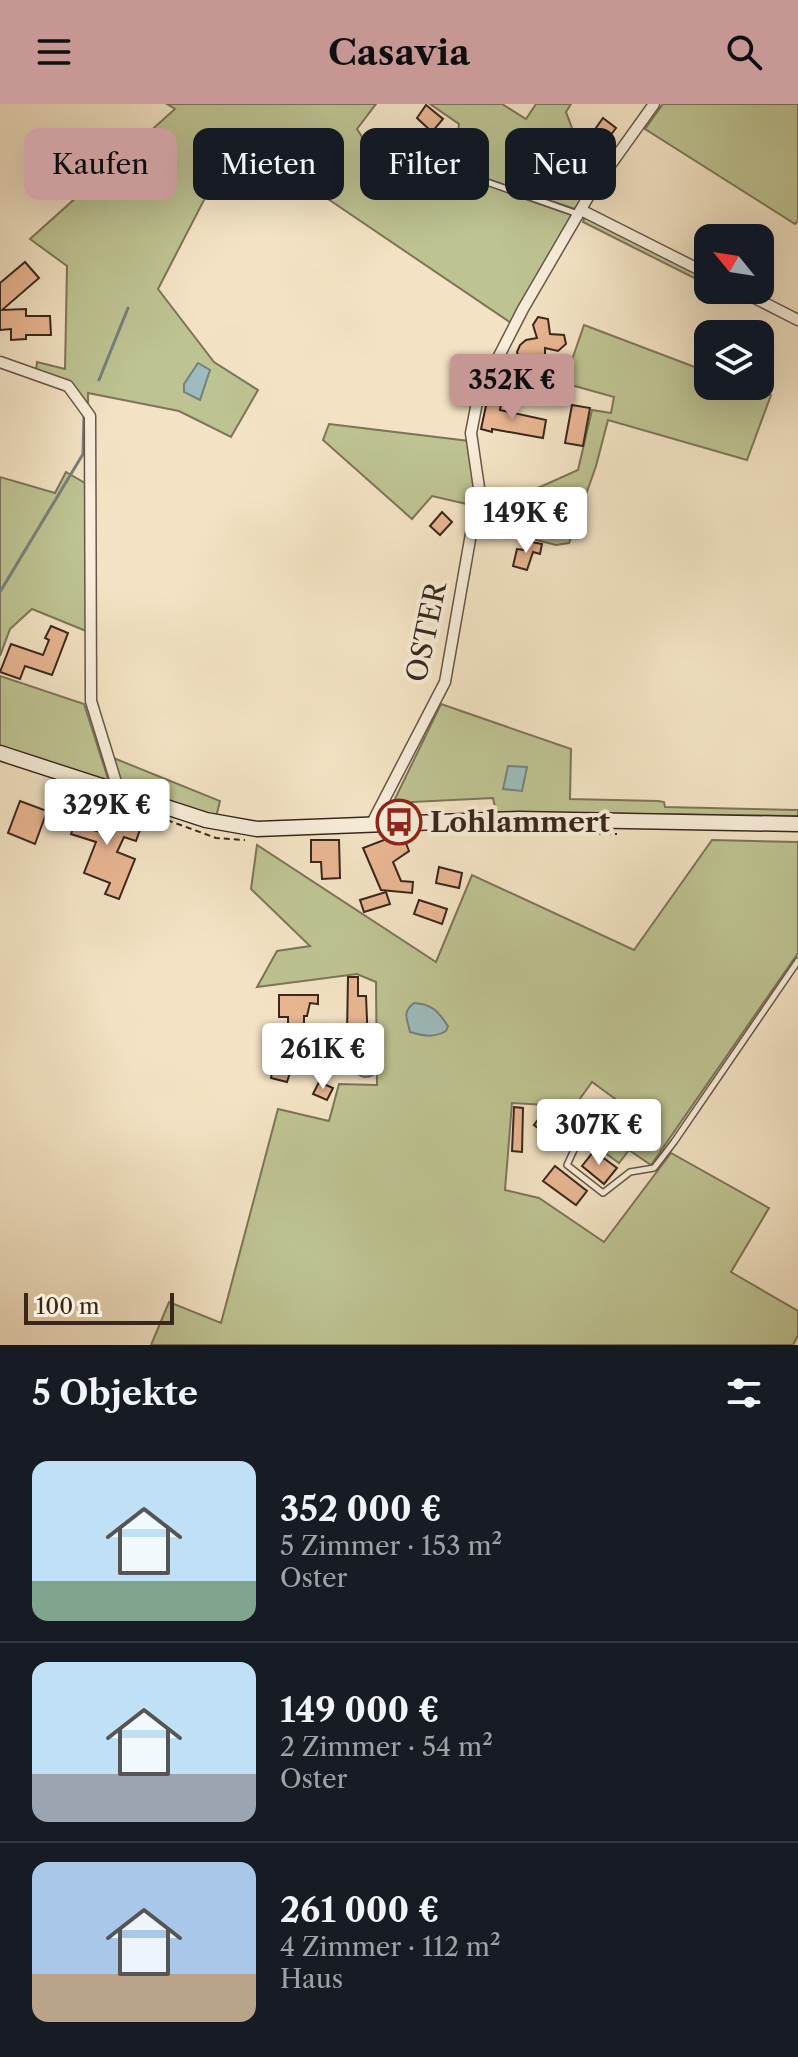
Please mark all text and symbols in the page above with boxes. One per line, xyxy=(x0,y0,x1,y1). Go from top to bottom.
icon: menu xyxy=(32,30,76,74)
text: Casavia xyxy=(328,30,470,74)
icon: search xyxy=(722,30,766,74)
chip: Kaufen xyxy=(24,128,177,200)
chip: Mieten xyxy=(193,128,344,200)
chip: Filter xyxy=(360,128,489,200)
chip: Neu xyxy=(505,128,616,200)
north arrow xyxy=(694,224,774,304)
map controls xyxy=(694,224,774,400)
button: layers xyxy=(694,320,774,400)
pin: 352K € xyxy=(447,354,577,422)
text: 352K € xyxy=(468,364,556,396)
pin: 149K € xyxy=(461,487,591,555)
text: 149K € xyxy=(483,497,569,529)
street label: OSTER xyxy=(399,578,453,685)
pin: 329K € xyxy=(42,779,172,847)
text: 329K € xyxy=(63,789,151,821)
bus stop icon: Lohlammert xyxy=(375,798,423,846)
place label: Lohlammert xyxy=(430,805,611,839)
pin: 261K € xyxy=(258,1023,388,1091)
text: 261K € xyxy=(280,1033,366,1065)
pin: 307K € xyxy=(534,1099,664,1167)
text: 307K € xyxy=(555,1109,643,1141)
scale bar xyxy=(24,1289,174,1325)
text: 100 m xyxy=(36,1293,99,1320)
icon: filters xyxy=(722,1371,766,1415)
text: 5 Objekte xyxy=(32,1372,198,1414)
text: 352 000 € xyxy=(280,1488,442,1530)
icon: home xyxy=(96,1493,192,1589)
text: 5 Zimmer · 153 m² xyxy=(280,1530,502,1562)
text: Oster xyxy=(280,1562,347,1594)
text: 149 000 € xyxy=(280,1689,439,1731)
icon: home xyxy=(96,1694,192,1790)
text: 2 Zimmer · 54 m² xyxy=(280,1731,493,1763)
text: Oster xyxy=(280,1763,347,1795)
text: 261 000 € xyxy=(280,1889,439,1931)
icon: home xyxy=(96,1894,192,1990)
text: 4 Zimmer · 112 m² xyxy=(280,1931,501,1963)
text: Haus xyxy=(280,1963,343,1995)

